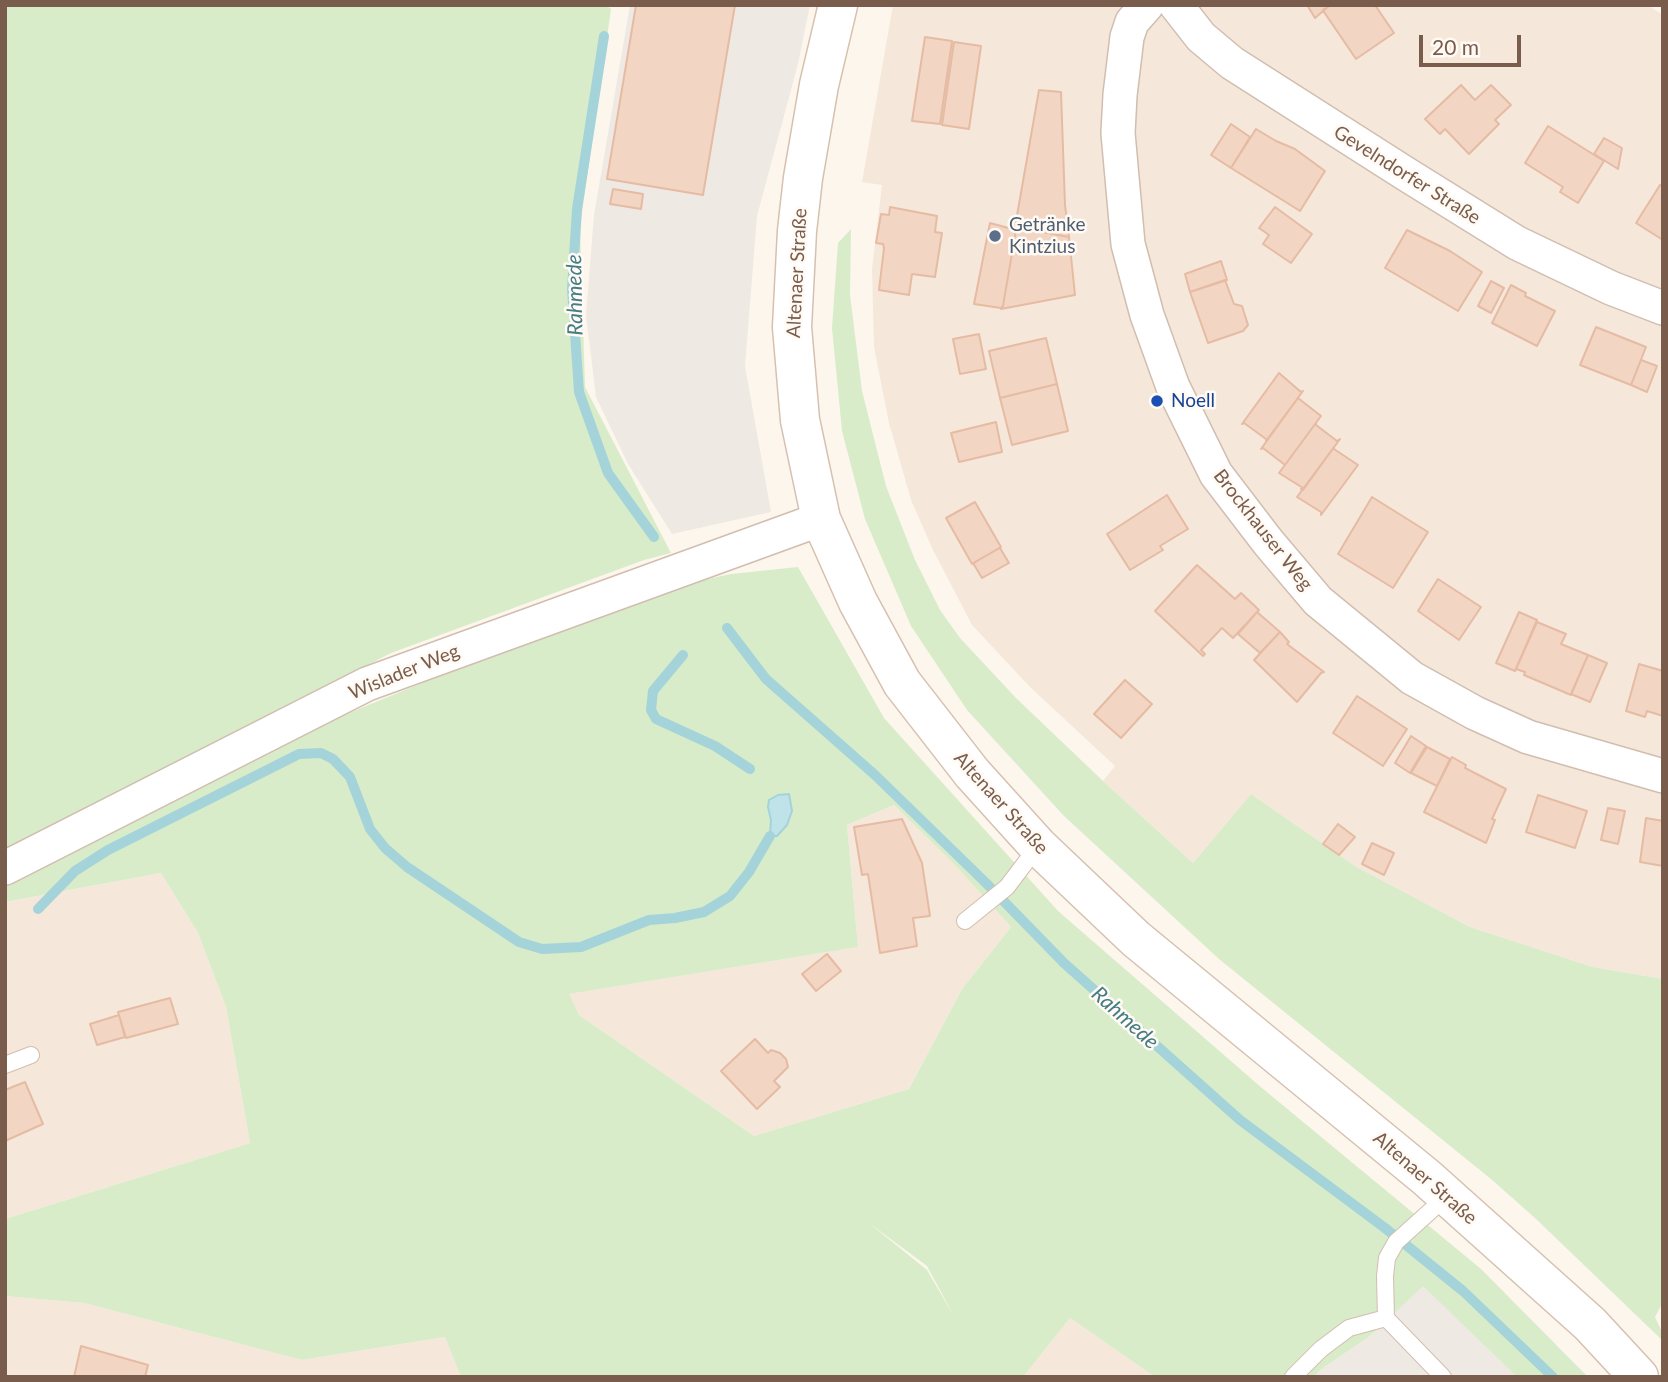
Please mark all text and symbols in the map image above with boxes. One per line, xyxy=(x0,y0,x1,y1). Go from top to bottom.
scale bar xyxy=(1423,21,1524,65)
text: 20 m xyxy=(1432,34,1479,59)
street label: Gevelndorfer Straße xyxy=(1329,121,1485,229)
street label: Altenaer Straße xyxy=(782,208,812,338)
place label: Getränke Kintzius xyxy=(1009,214,1085,258)
marker: Getränke Kintzius xyxy=(987,228,1003,244)
water label: Rahmede xyxy=(562,254,588,336)
place label: Noell xyxy=(1171,390,1215,412)
marker: Noell xyxy=(1149,393,1165,409)
street label: Brockhauser Weg xyxy=(1209,465,1317,595)
street label: Wislader Weg xyxy=(345,639,463,705)
street label: Altenaer Straße xyxy=(949,747,1053,859)
water label: Rahmede xyxy=(1086,981,1164,1055)
street label: Altenaer Straße xyxy=(1368,1127,1482,1229)

